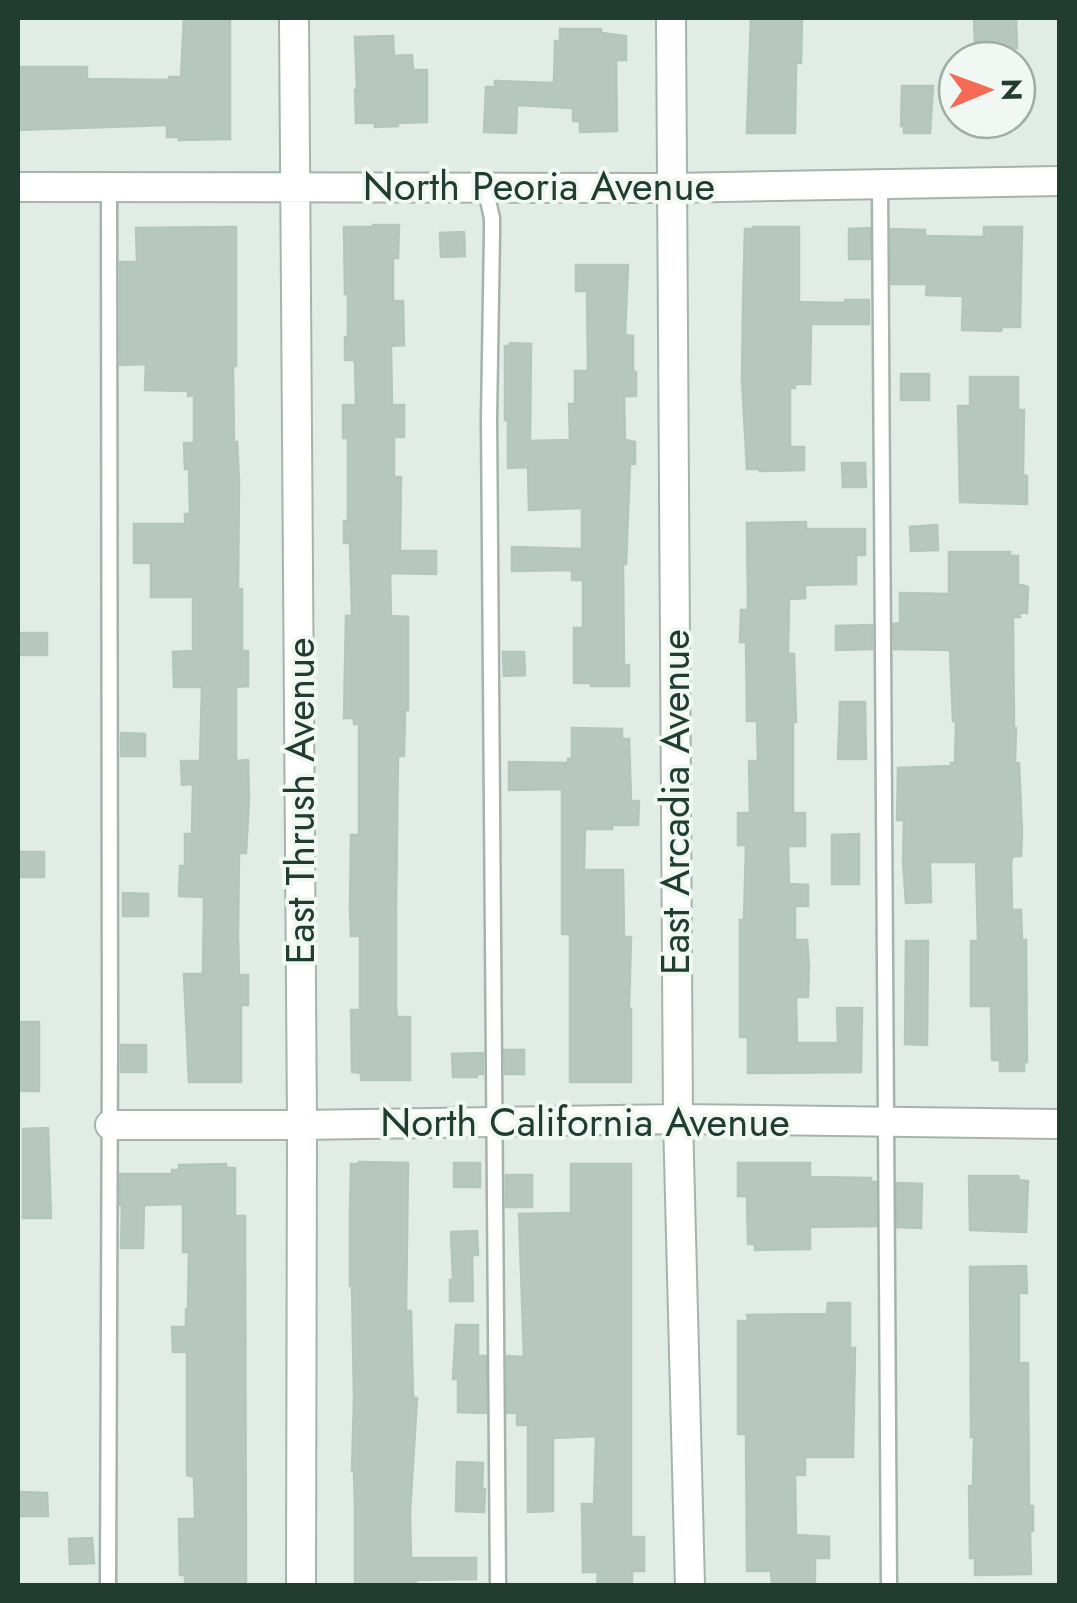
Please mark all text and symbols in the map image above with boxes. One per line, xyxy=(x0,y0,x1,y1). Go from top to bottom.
north arrow xyxy=(937,40,1037,140)
text: N xyxy=(991,78,1032,101)
street label: North Peoria Avenue xyxy=(363,157,715,215)
street label: East Arcadia Avenue xyxy=(646,629,704,975)
street label: East Thrush Avenue xyxy=(271,638,329,965)
street label: North California Avenue xyxy=(380,1093,790,1151)

